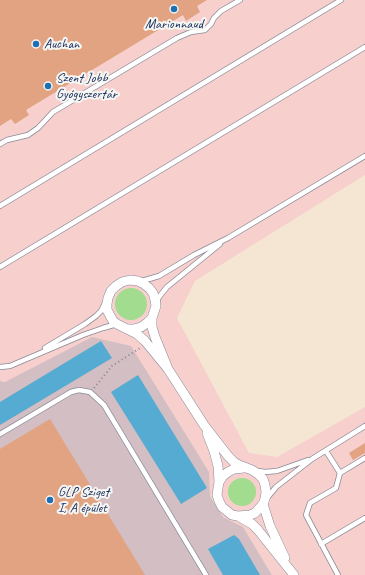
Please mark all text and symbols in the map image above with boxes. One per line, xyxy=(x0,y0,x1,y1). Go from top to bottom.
marker: Marionnaud xyxy=(169,4,179,14)
place label: Marionnaud xyxy=(145,16,203,32)
place label: Auchan xyxy=(44,36,79,52)
marker: Auchan xyxy=(31,39,41,49)
place label: Szent Jobb Gyógyszertár xyxy=(56,70,117,102)
marker: Szent Jobb Gyógyszertár xyxy=(43,81,53,91)
place label: GLP Sziget I, A épület xyxy=(58,484,109,516)
marker: GLP Sziget I, A épület xyxy=(45,495,55,505)

